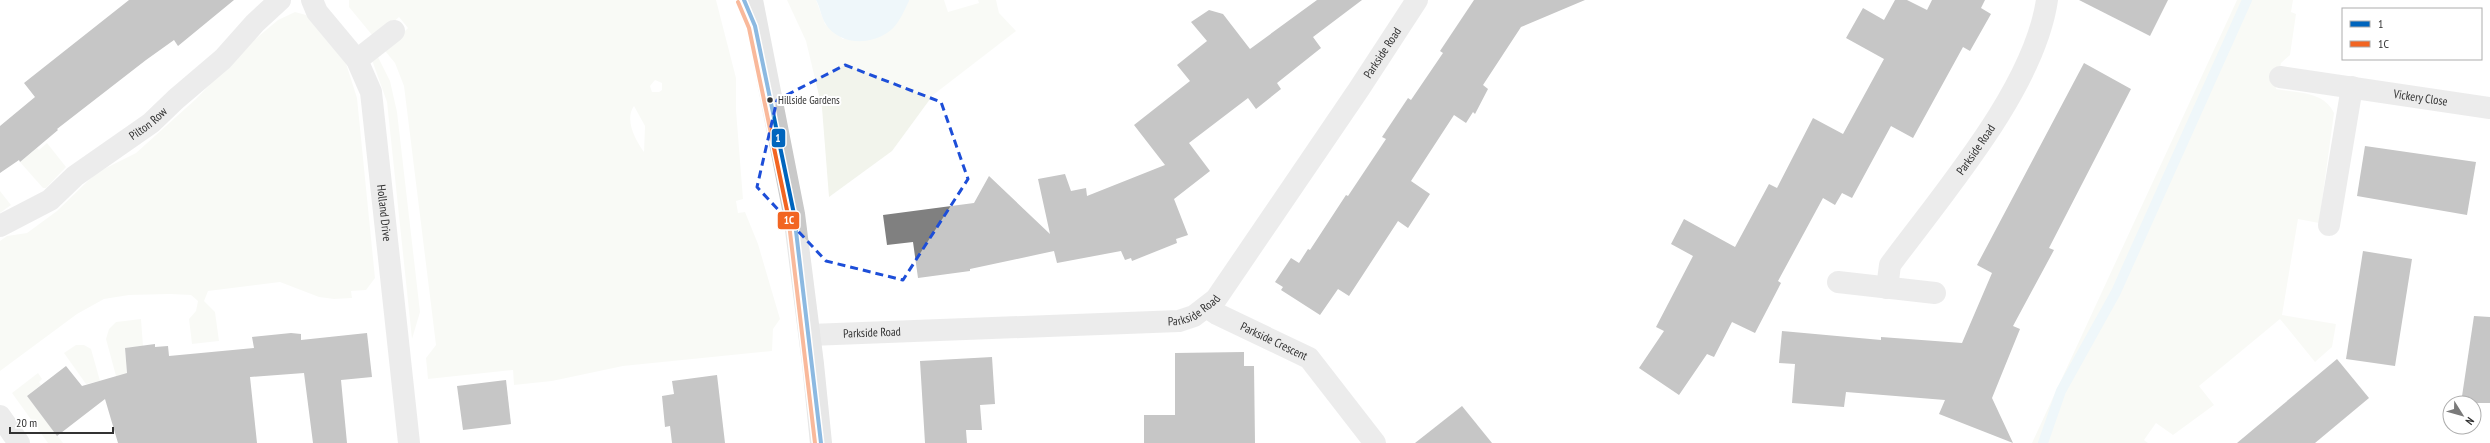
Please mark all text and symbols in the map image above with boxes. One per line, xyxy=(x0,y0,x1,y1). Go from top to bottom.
legend xyxy=(2342,8,2482,60)
text: 1 xyxy=(2378,16,2383,31)
street label: Parkside Road xyxy=(1360,24,1404,81)
text: 1C xyxy=(2378,36,2389,51)
street label: Vickery Close xyxy=(2392,86,2449,109)
place label: Hillside Gardens xyxy=(778,93,840,107)
marker: Hillside Gardens xyxy=(765,95,775,105)
street label: Pilton Row xyxy=(126,103,171,143)
street label: Parkside Road xyxy=(1953,121,1998,177)
line badge: 1 xyxy=(771,128,786,148)
text: 1 xyxy=(775,131,781,145)
street label: Holland Drive xyxy=(374,184,395,242)
line badge: 1C xyxy=(777,211,800,230)
text: 1C xyxy=(784,213,794,227)
street label: Parkside Road xyxy=(1168,292,1223,328)
street label: Parkside Crescent xyxy=(1238,318,1311,364)
street label: Parkside Road xyxy=(843,324,901,341)
north arrow xyxy=(2442,395,2482,435)
scale bar xyxy=(10,409,113,435)
text: N xyxy=(2463,414,2477,428)
text: 20 m xyxy=(16,415,37,430)

